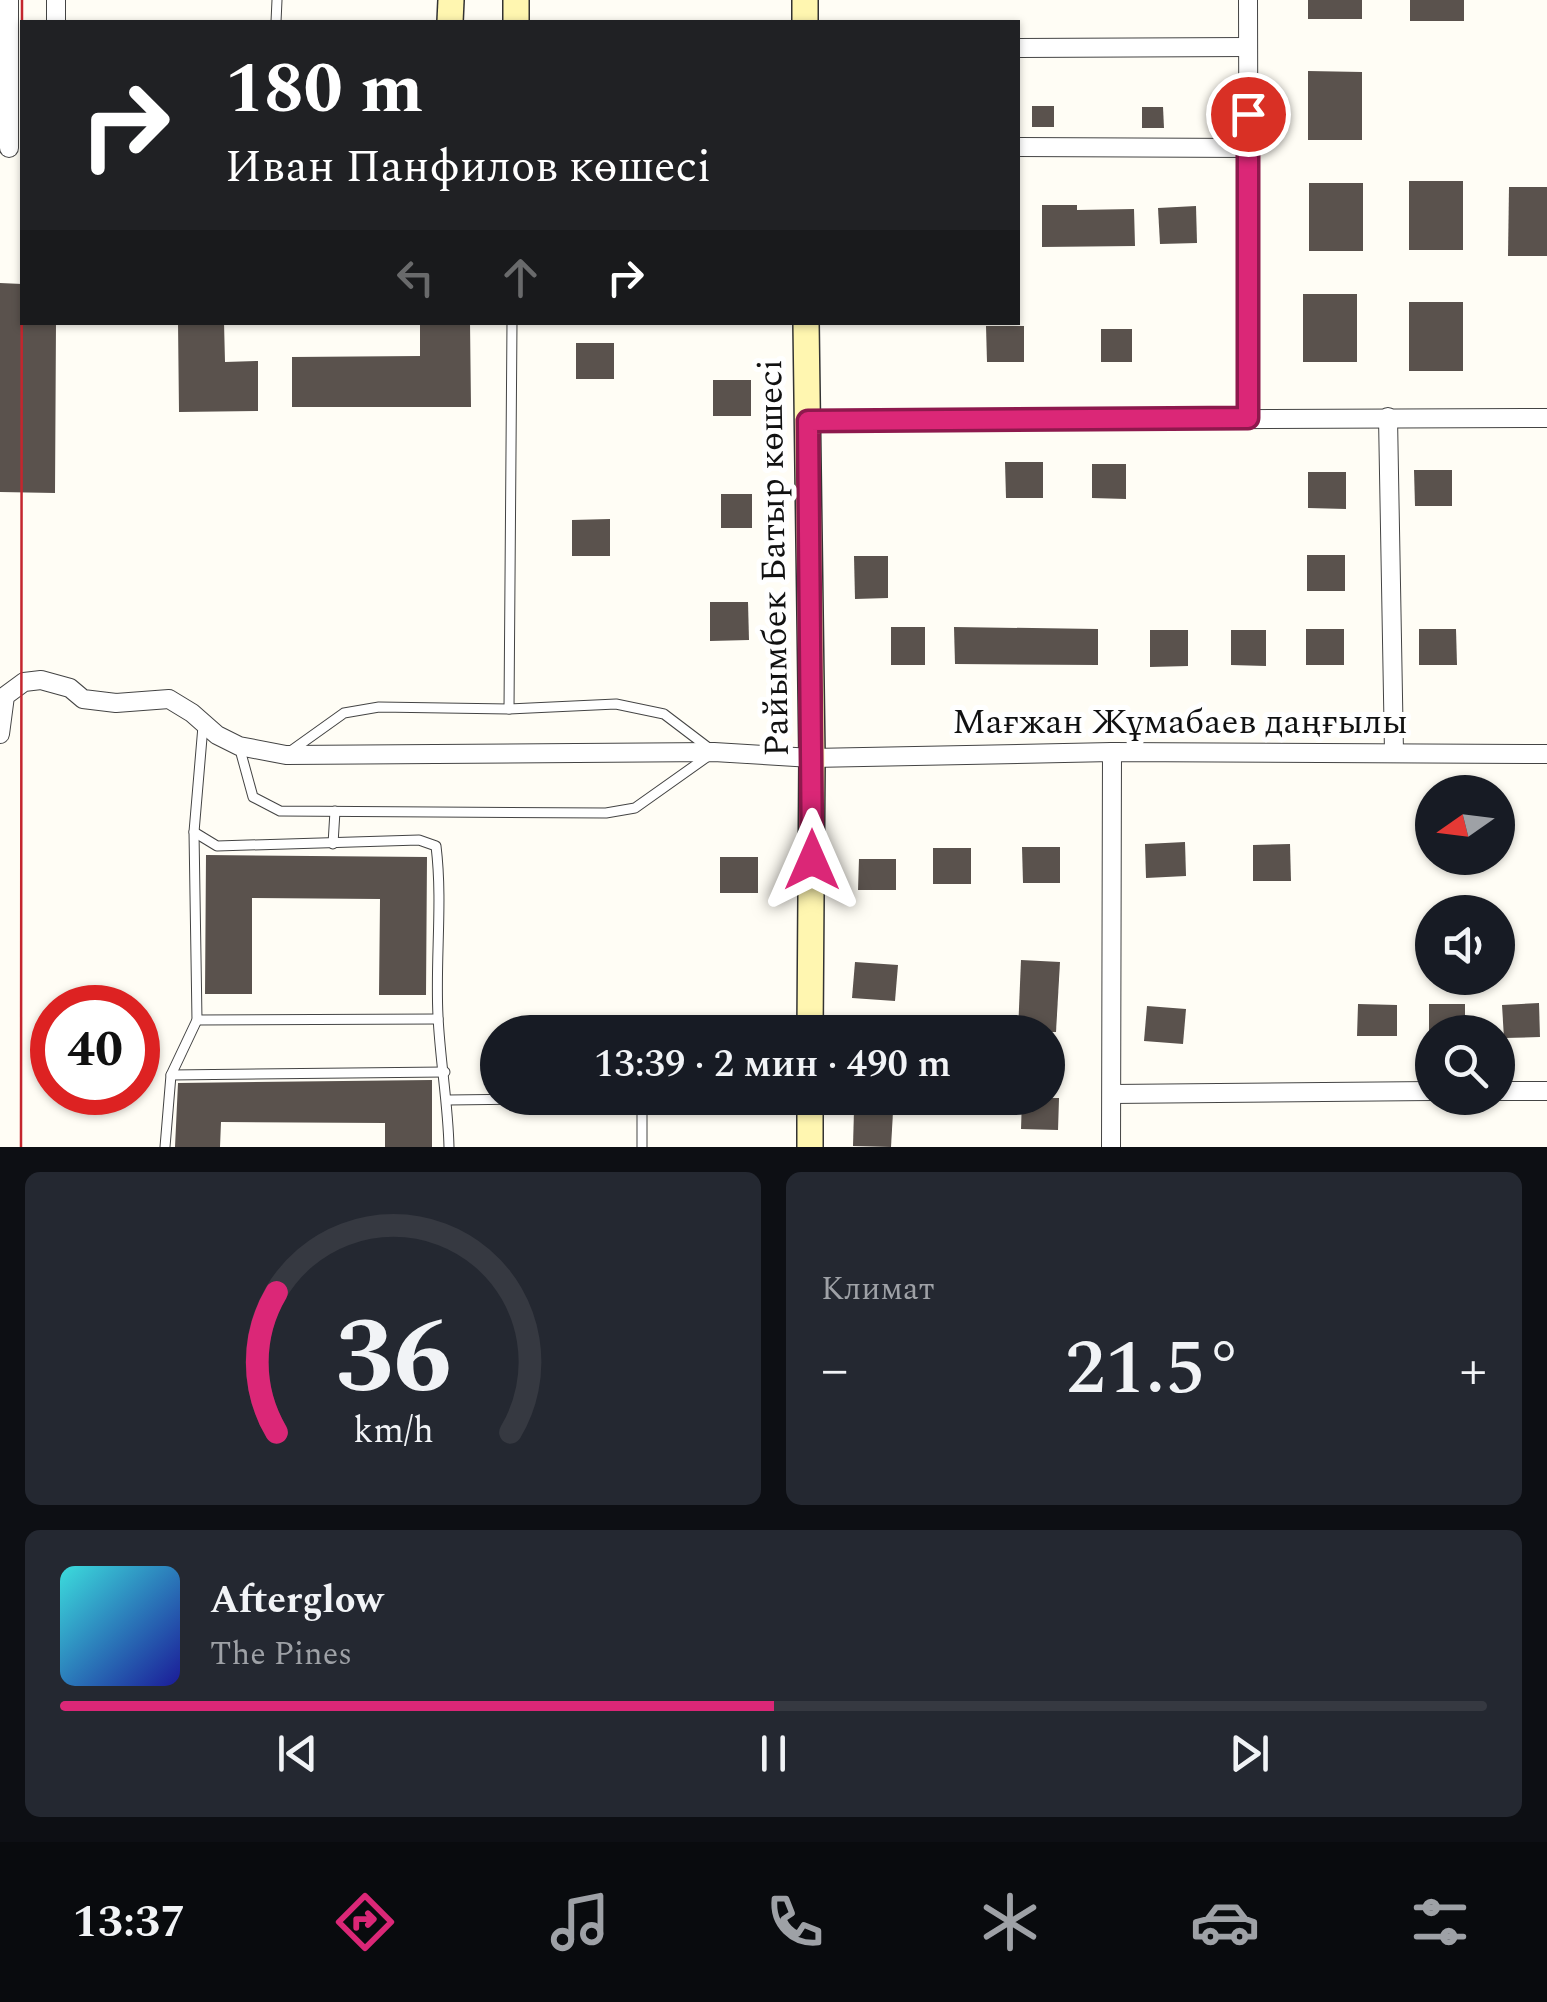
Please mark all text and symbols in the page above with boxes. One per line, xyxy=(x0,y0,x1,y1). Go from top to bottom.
text: 180 m xyxy=(225,37,423,143)
icon: right xyxy=(60,60,190,190)
pin xyxy=(1206,72,1291,157)
icon: arrive xyxy=(1221,87,1276,142)
text: Иван Панфилов көшесі xyxy=(225,133,711,202)
icon: left xyxy=(388,250,443,305)
icon: ahead xyxy=(493,250,548,305)
icon: right xyxy=(598,250,653,305)
street label: Райымбек Батыр көшесі xyxy=(744,359,804,757)
street label: Мағжан Жұмабаев даңғылы xyxy=(952,696,1408,749)
north arrow xyxy=(1415,775,1515,875)
map controls xyxy=(1415,775,1515,1115)
position arrow xyxy=(760,808,864,912)
button: sound xyxy=(1415,895,1515,995)
speed limit sign: 40 xyxy=(30,985,160,1115)
button: search xyxy=(1415,1015,1515,1115)
text: 13:39 · 2 мин · 490 m xyxy=(594,1036,951,1094)
text: Климат xyxy=(821,1265,934,1314)
text: 36 xyxy=(335,1280,451,1438)
text: 21.5° xyxy=(1065,1313,1243,1427)
text: − xyxy=(821,1329,849,1412)
text: + xyxy=(1459,1329,1487,1412)
text: km/h xyxy=(353,1404,433,1459)
text: Afterglow xyxy=(210,1572,383,1630)
text: The Pines xyxy=(210,1630,352,1679)
icon: previous xyxy=(270,1726,325,1781)
icon: pause xyxy=(746,1726,801,1781)
icon: next xyxy=(1222,1726,1277,1781)
icon: directions xyxy=(330,1887,400,1957)
icon: music xyxy=(545,1887,615,1957)
icon: phone xyxy=(760,1887,830,1957)
icon: climate xyxy=(975,1887,1045,1957)
icon: car xyxy=(1190,1887,1260,1957)
icon: filters xyxy=(1405,1887,1475,1957)
text: 13:37 xyxy=(72,1888,185,1957)

